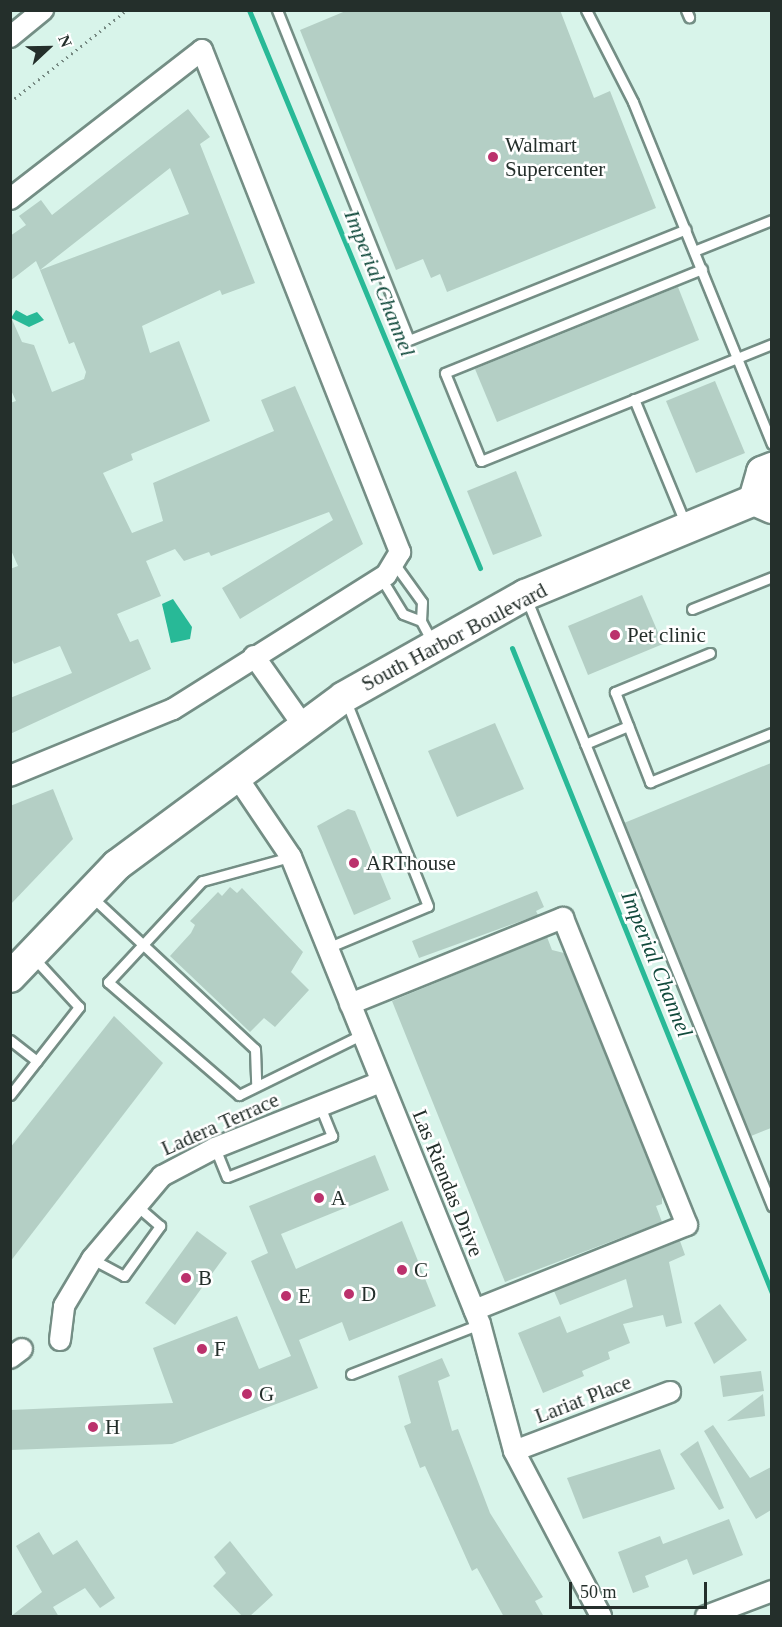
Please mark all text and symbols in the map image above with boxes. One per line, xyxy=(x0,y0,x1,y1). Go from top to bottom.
north arrow xyxy=(18,18,78,78)
text: N xyxy=(55,33,75,50)
place label: Walmart Supercenter xyxy=(505,132,605,182)
marker: Walmart Supercenter xyxy=(486,150,500,164)
water label: Imperial Channel xyxy=(339,206,421,360)
street label: South Harbor Boulevard xyxy=(357,577,551,697)
place label: Pet clinic xyxy=(627,622,706,648)
marker: Pet clinic xyxy=(608,628,622,642)
place label: ARThouse xyxy=(366,850,456,876)
marker: ARThouse xyxy=(347,856,361,870)
water label: Imperial Channel xyxy=(616,887,698,1041)
street label: Ladera Terrace xyxy=(157,1087,283,1161)
street label: Las Riendas Drive xyxy=(407,1106,489,1260)
place label: A xyxy=(331,1185,346,1211)
marker: A xyxy=(312,1191,326,1205)
place label: C xyxy=(414,1257,428,1283)
marker: C xyxy=(395,1263,409,1277)
place label: B xyxy=(198,1265,212,1291)
marker: B xyxy=(179,1271,193,1285)
place label: D xyxy=(361,1281,376,1307)
place label: E xyxy=(298,1283,311,1309)
marker: D xyxy=(342,1287,356,1301)
marker: E xyxy=(279,1289,293,1303)
place label: F xyxy=(214,1336,226,1362)
marker: F xyxy=(195,1342,209,1356)
street label: Lariat Place xyxy=(531,1369,635,1429)
place label: G xyxy=(259,1381,274,1407)
marker: G xyxy=(240,1387,254,1401)
place label: H xyxy=(105,1414,120,1440)
marker: H xyxy=(86,1420,100,1434)
scale bar xyxy=(572,1570,710,1608)
text: 50 m xyxy=(580,1582,617,1602)

